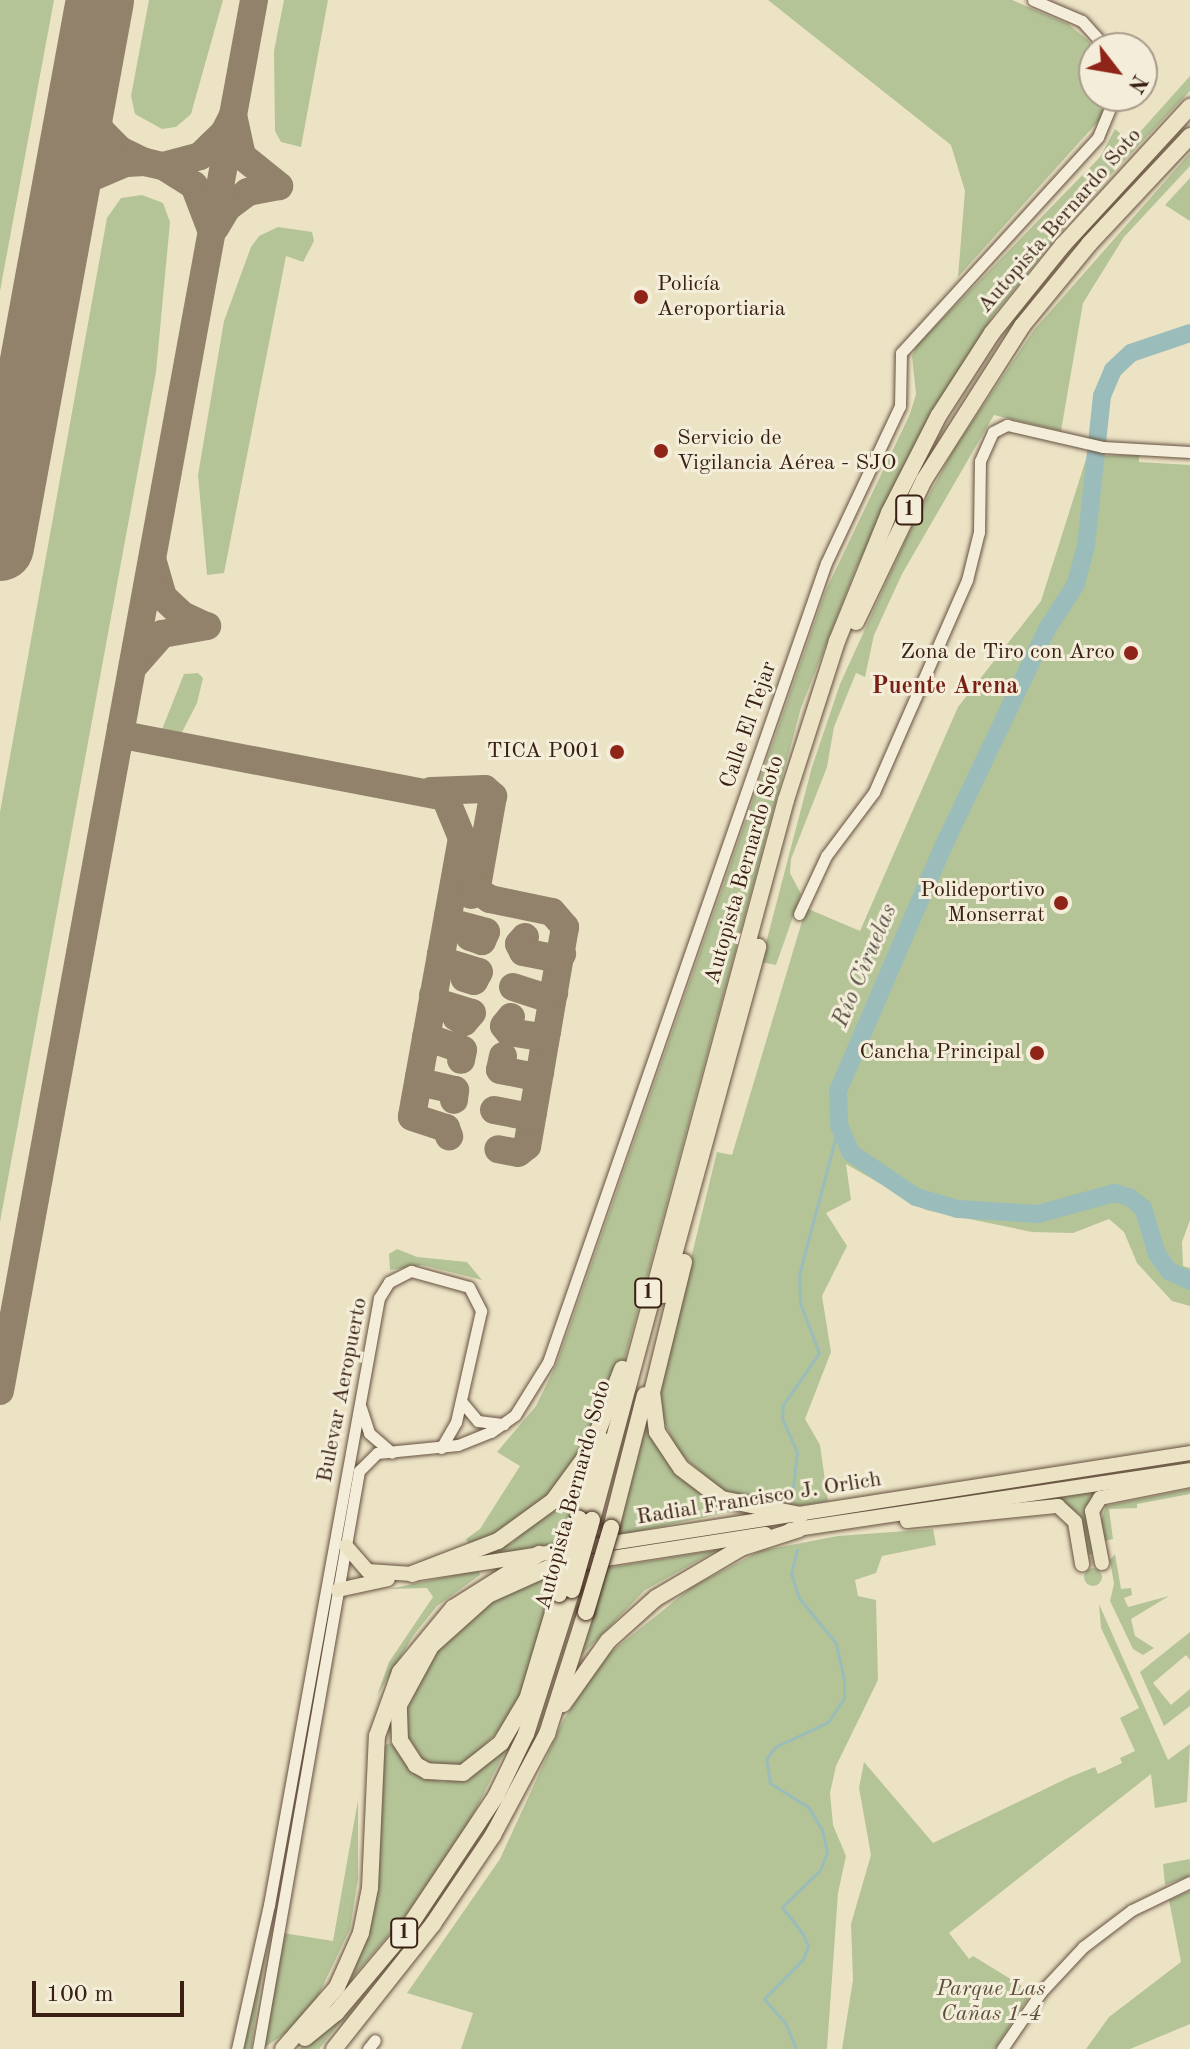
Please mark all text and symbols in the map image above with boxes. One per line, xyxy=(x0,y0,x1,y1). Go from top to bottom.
north arrow xyxy=(1078,32,1158,112)
text: N xyxy=(1123,70,1151,96)
street label: Autopista Bernardo Soto xyxy=(972,123,1148,319)
place label: Policía Aeroportiaria xyxy=(657,271,786,322)
marker: Policía Aeroportiaria xyxy=(632,288,650,306)
place label: Servicio de Vigilancia Aérea - SJO xyxy=(677,425,896,476)
marker: Servicio de Vigilancia Aérea - SJO xyxy=(652,442,670,460)
road number: 1 xyxy=(895,494,923,526)
place label: Zona de Tiro con Arco xyxy=(900,640,1115,666)
marker: Zona de Tiro con Arco xyxy=(1122,644,1140,662)
street label: Calle El Tejar xyxy=(715,658,783,792)
district label: Puente Arena xyxy=(872,674,1018,702)
place label: TICA P001 xyxy=(487,739,601,765)
marker: TICA P001 xyxy=(608,743,626,761)
street label: Autopista Bernardo Soto xyxy=(700,753,790,987)
place label: Polideportivo Monserrat xyxy=(920,877,1045,928)
marker: Polideportivo Monserrat xyxy=(1052,894,1070,912)
water label: Río Ciruelas xyxy=(827,900,905,1032)
place label: Cancha Principal xyxy=(859,1040,1021,1066)
marker: Cancha Principal xyxy=(1028,1044,1046,1062)
road number: 1 xyxy=(634,1277,662,1309)
street label: Bulevar Aeropuerto xyxy=(312,1295,374,1485)
street label: Autopista Bernardo Soto xyxy=(531,1377,617,1613)
street label: Radial Francisco J. Orlich xyxy=(635,1467,883,1531)
road number: 1 xyxy=(390,1917,418,1949)
scale bar xyxy=(36,1965,188,2015)
park label: Parque Las Cañas 1-4 xyxy=(937,1976,1045,2028)
text: 100 m xyxy=(46,1983,114,2007)

